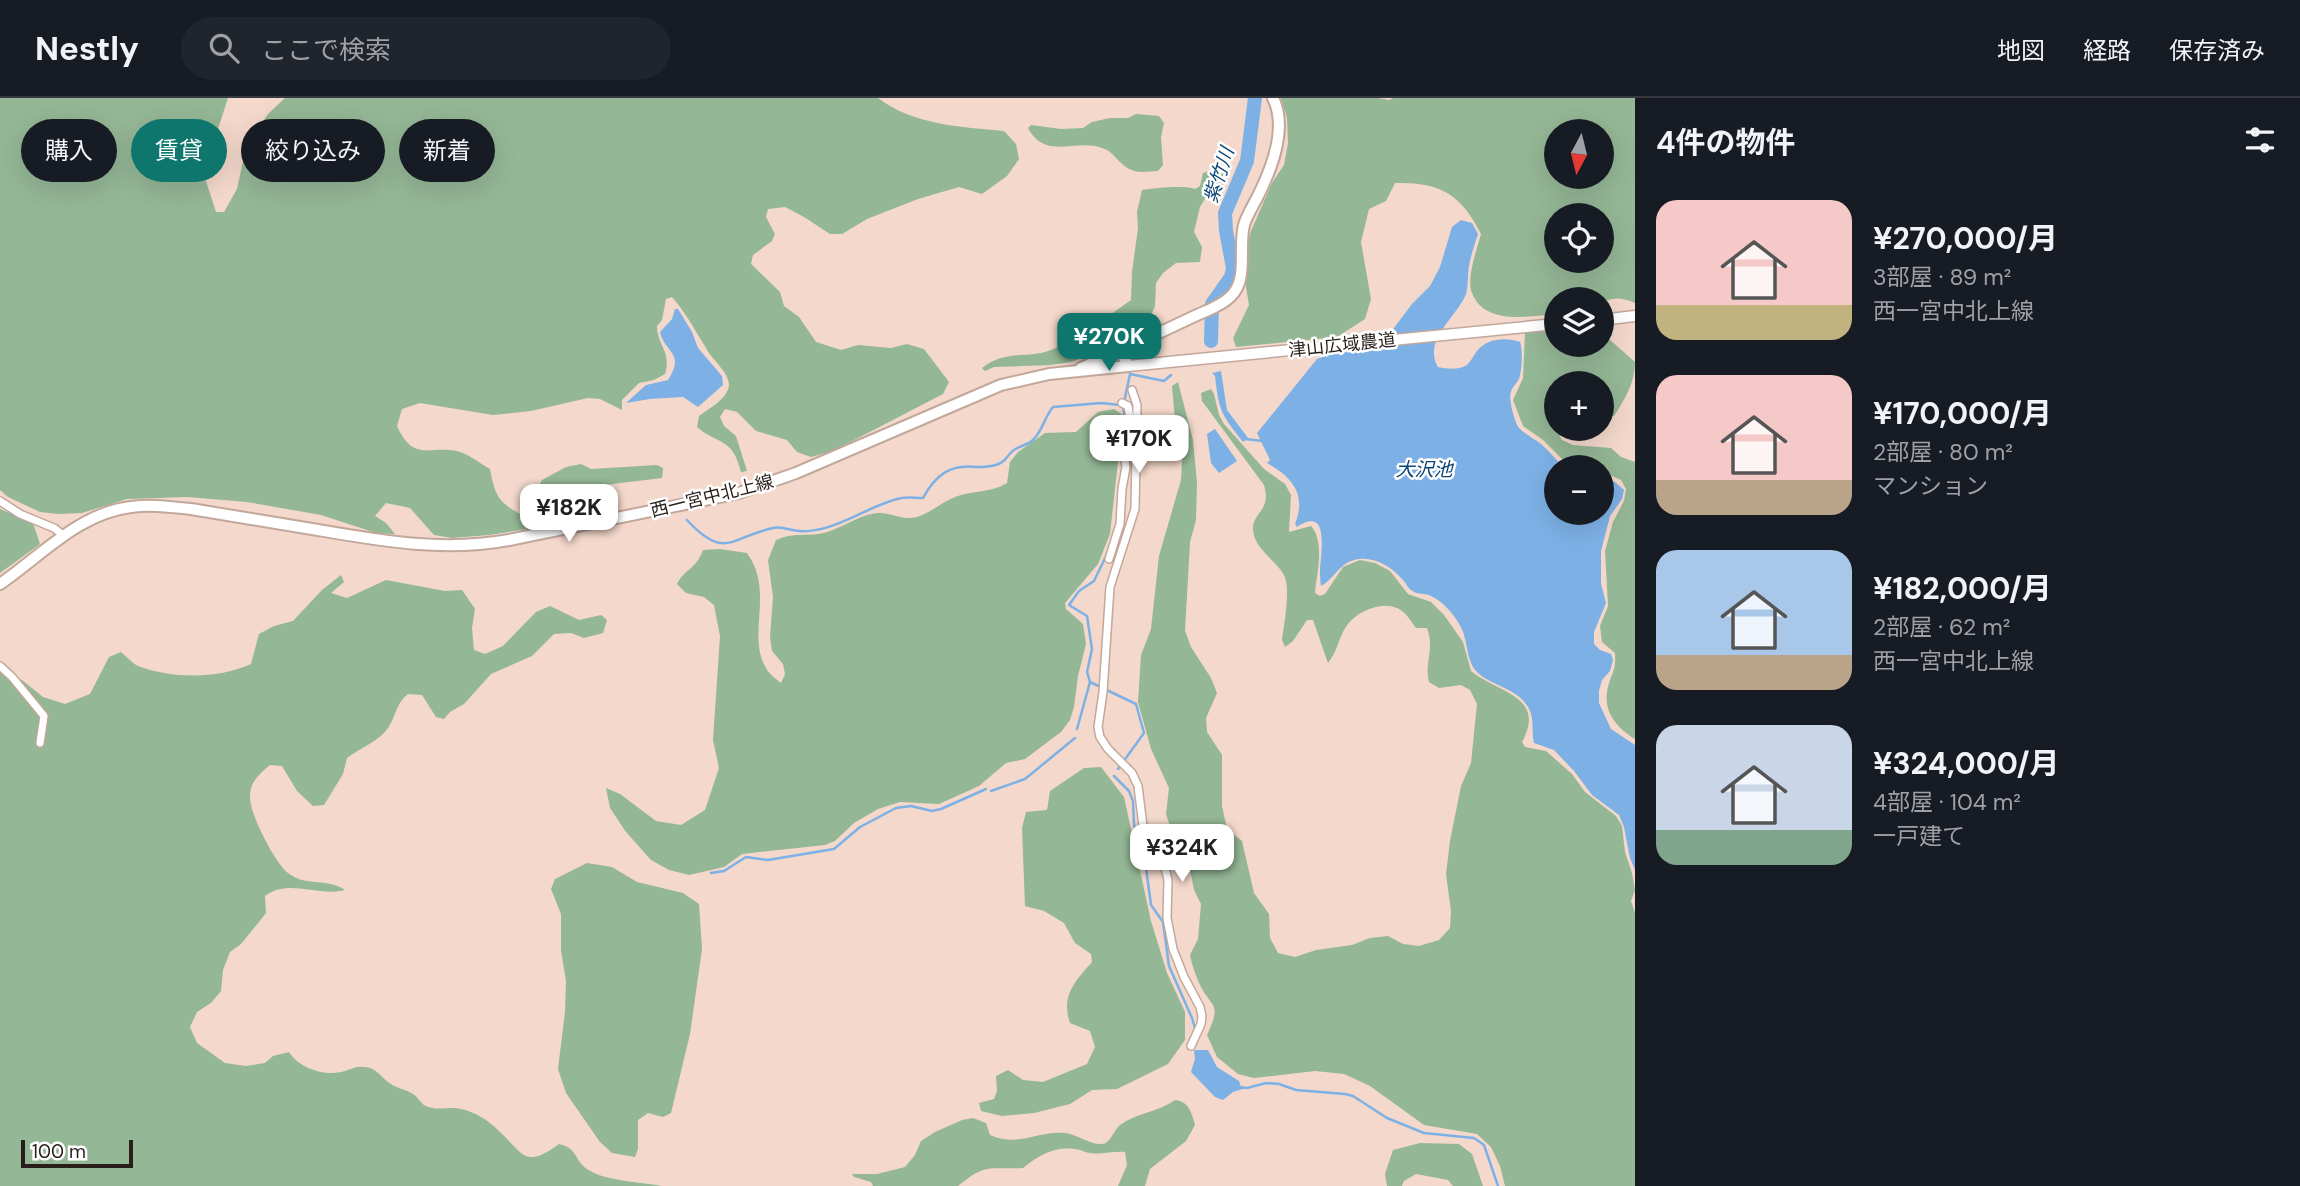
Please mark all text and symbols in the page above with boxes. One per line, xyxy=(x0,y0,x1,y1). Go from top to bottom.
search box xyxy=(181,17,671,80)
text: Nestly xyxy=(35,27,139,70)
icon: search xyxy=(205,29,243,67)
text: ここで検索 xyxy=(261,33,391,67)
text: 地図 xyxy=(1997,35,2045,66)
text: 経路 xyxy=(2083,35,2131,66)
text: 保存済み xyxy=(2169,35,2265,66)
chip: 購入 xyxy=(21,119,117,182)
chip: 賃貸 xyxy=(131,119,227,182)
chip: 絞り込み xyxy=(241,119,385,182)
chip: 新着 xyxy=(399,119,495,182)
north arrow xyxy=(1544,119,1614,189)
map controls xyxy=(1544,119,1614,525)
icon: filters xyxy=(2241,121,2279,159)
text: 4件の物件 xyxy=(1656,123,1796,162)
water label: 紫竹川 xyxy=(1198,142,1240,206)
button: locate xyxy=(1544,203,1614,273)
text: ¥270,000/月 xyxy=(1873,219,2058,258)
icon: home xyxy=(1712,228,1796,312)
text: 3部屋 · 89 m² xyxy=(1873,262,2011,292)
button: layers xyxy=(1544,287,1614,357)
text: 西一宮中北上線 xyxy=(1873,296,2034,326)
pin: ¥270K xyxy=(1060,314,1158,373)
text: ¥270K xyxy=(1073,321,1145,351)
street label: 津山広域農道 xyxy=(1287,327,1397,363)
button: + xyxy=(1544,371,1614,441)
text: ¥170,000/月 xyxy=(1873,394,2052,433)
icon: home xyxy=(1712,403,1796,487)
pin: ¥170K xyxy=(1090,416,1188,475)
text: ¥170K xyxy=(1106,423,1172,453)
text: 2部屋 · 80 m² xyxy=(1873,437,2013,467)
button: − xyxy=(1544,455,1614,525)
water label: 大沢池 xyxy=(1395,457,1454,482)
street label: 西一宮中北上線 xyxy=(648,469,776,523)
text: マンション xyxy=(1873,471,1988,501)
pin: ¥182K xyxy=(520,484,618,544)
text: ¥182K xyxy=(536,492,602,522)
text: ¥182,000/月 xyxy=(1873,569,2052,608)
icon: home xyxy=(1712,578,1796,662)
text: 2部屋 · 62 m² xyxy=(1873,612,2010,642)
text: 西一宮中北上線 xyxy=(1873,646,2034,676)
text: ¥324,000/月 xyxy=(1873,744,2060,783)
icon: home xyxy=(1712,753,1796,837)
text: 4部屋 · 104 m² xyxy=(1873,787,2021,817)
text: 一戸建て xyxy=(1873,821,1965,851)
pin: ¥324K xyxy=(1133,824,1231,884)
text: ¥324K xyxy=(1146,832,1218,862)
scale bar xyxy=(21,1137,133,1169)
text: 100 m xyxy=(32,1139,86,1164)

